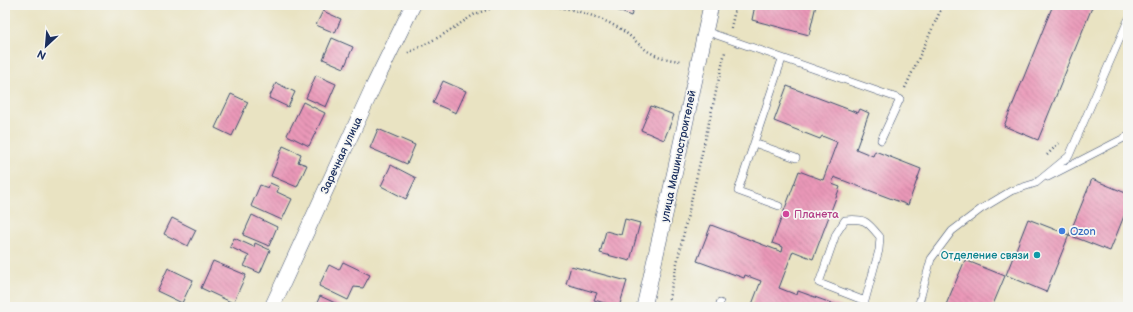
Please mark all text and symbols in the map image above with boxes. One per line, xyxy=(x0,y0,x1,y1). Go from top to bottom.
north arrow xyxy=(26,26,66,66)
text: N xyxy=(35,47,48,62)
street label: улица Машиностроителей xyxy=(658,89,699,223)
street label: Заречная улица xyxy=(318,114,365,196)
place label: Планета xyxy=(794,208,839,221)
marker: Планета xyxy=(781,209,791,219)
place label: Ozon xyxy=(1070,225,1096,238)
marker: Ozon xyxy=(1057,226,1067,236)
place label: Отделение связи xyxy=(941,249,1029,262)
marker: Отделение связи xyxy=(1032,250,1042,260)

